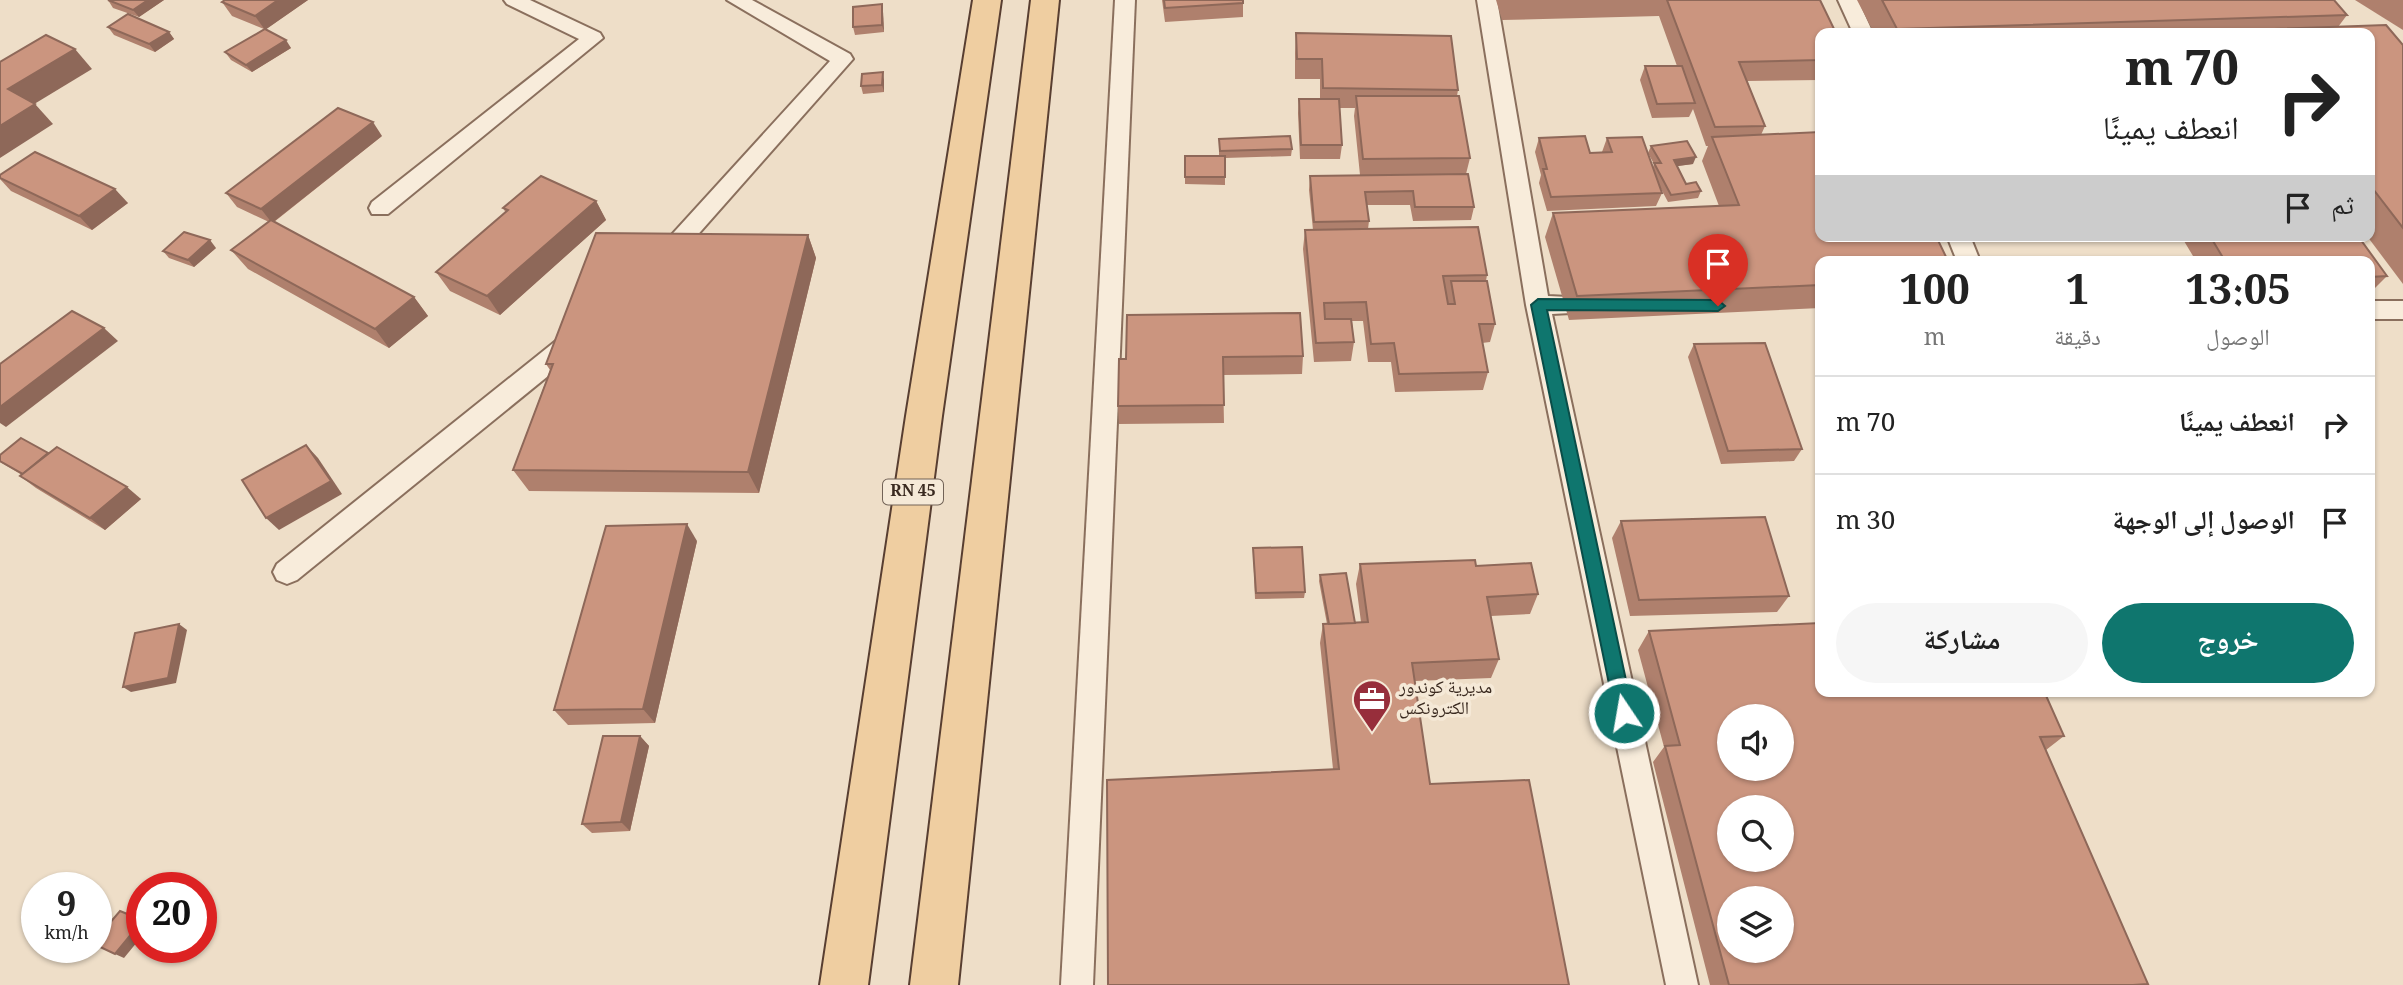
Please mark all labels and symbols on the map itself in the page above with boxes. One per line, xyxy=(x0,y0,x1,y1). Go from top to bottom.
pin xyxy=(1688,234,1748,306)
road number: RN 45 xyxy=(883,480,943,505)
place label: مديرية كوندور الكترونكس xyxy=(1398,674,1492,725)
position arrow xyxy=(1587,676,1661,750)
office icon: مديرية كوندور الكترونكس xyxy=(1351,678,1393,733)
speed limit sign: 20 xyxy=(126,872,217,963)

